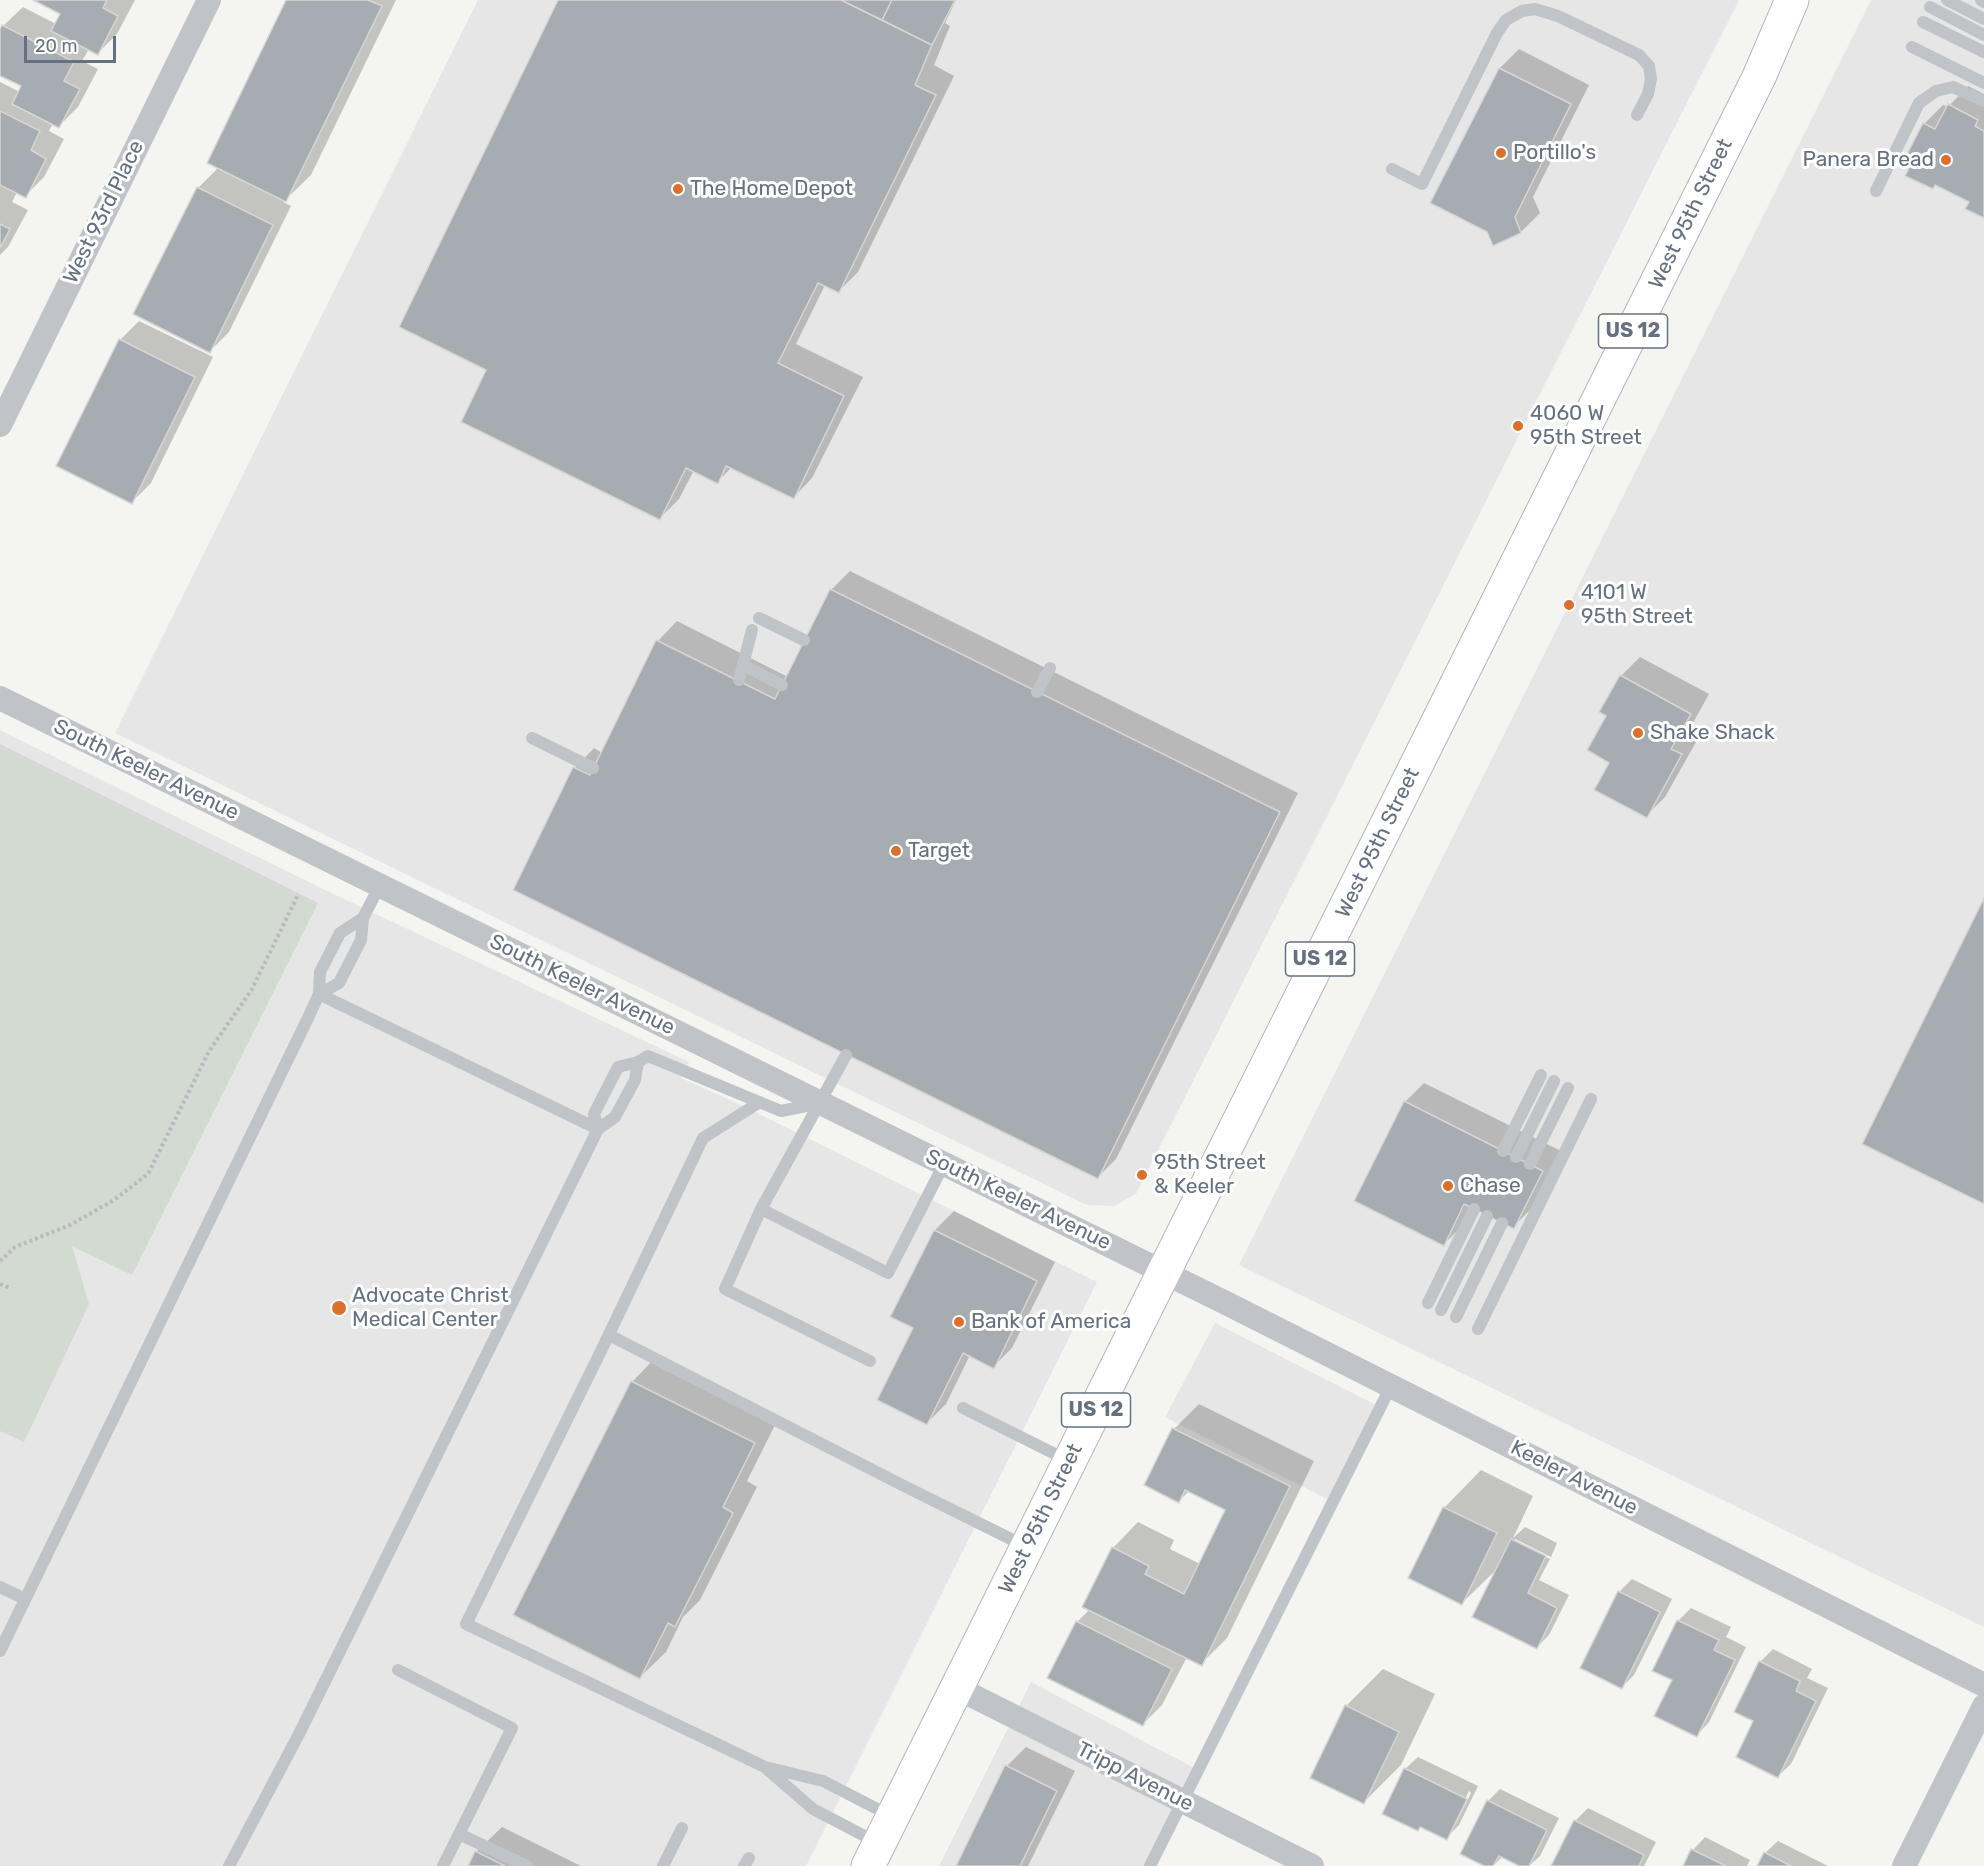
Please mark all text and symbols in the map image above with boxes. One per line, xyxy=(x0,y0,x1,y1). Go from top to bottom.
scale bar xyxy=(27,24,118,62)
text: 20 m xyxy=(35,35,77,57)
street label: West 95th Street xyxy=(1644,135,1738,293)
street label: West 93rd Place xyxy=(59,136,149,288)
place label: Portillo's xyxy=(1513,140,1596,166)
marker: Portillo's xyxy=(1494,146,1508,160)
place label: Panera Bread xyxy=(1802,147,1934,173)
marker: Panera Bread xyxy=(1939,153,1953,167)
place label: The Home Depot xyxy=(690,176,853,202)
marker: The Home Depot xyxy=(671,182,685,196)
road number: US 12 xyxy=(1598,314,1668,348)
place label: 4060 W 95th Street xyxy=(1530,401,1642,451)
marker: 4060 W 95th Street xyxy=(1511,419,1525,433)
place label: 4101 W 95th Street xyxy=(1581,580,1693,630)
marker: 4101 W 95th Street xyxy=(1562,598,1576,612)
street label: South Keeler Avenue xyxy=(49,714,243,826)
place label: Shake Shack xyxy=(1650,720,1775,746)
marker: Shake Shack xyxy=(1631,726,1645,740)
street label: West 95th Street xyxy=(1331,764,1425,922)
place label: Target xyxy=(908,838,970,864)
marker: Target xyxy=(889,844,903,858)
street label: South Keeler Avenue xyxy=(485,929,679,1041)
road number: US 12 xyxy=(1286,942,1354,976)
street label: South Keeler Avenue xyxy=(921,1144,1115,1256)
place label: 95th Street & Keeler xyxy=(1154,1150,1266,1200)
marker: 95th Street & Keeler xyxy=(1135,1168,1149,1182)
place label: Chase xyxy=(1460,1173,1521,1199)
marker: Chase xyxy=(1441,1179,1455,1193)
place label: Advocate Christ Medical Center xyxy=(352,1283,509,1333)
marker: Advocate Christ Medical Center xyxy=(330,1299,348,1317)
place label: Bank of America xyxy=(971,1309,1131,1335)
marker: Bank of America xyxy=(952,1315,966,1329)
road number: US 12 xyxy=(1062,1393,1130,1427)
street label: Keeler Avenue xyxy=(1506,1435,1642,1521)
street label: West 95th Street xyxy=(994,1440,1088,1598)
street label: Tripp Avenue xyxy=(1073,1737,1197,1817)

